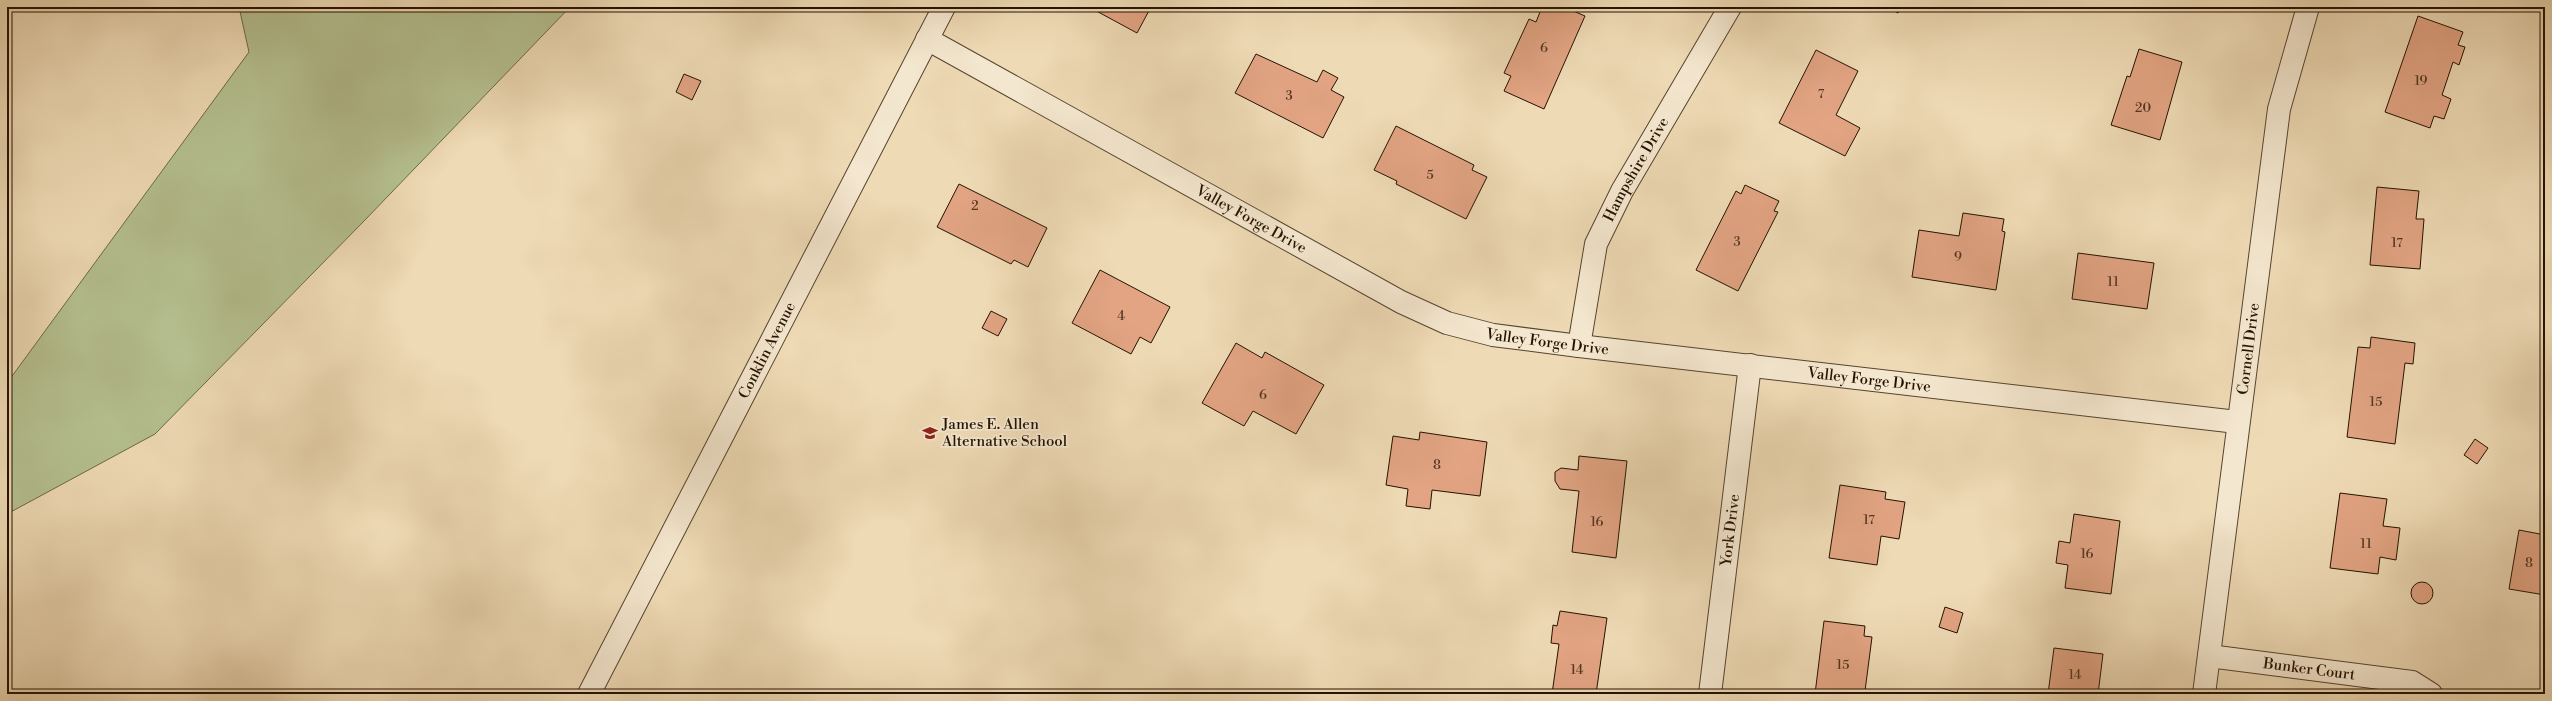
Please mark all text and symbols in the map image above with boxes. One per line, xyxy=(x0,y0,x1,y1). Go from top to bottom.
house number: 6 xyxy=(1540,40,1548,56)
house number: 19 xyxy=(2414,73,2428,89)
house number: 7 xyxy=(1818,86,1825,102)
house number: 3 xyxy=(1285,88,1293,104)
house number: 20 xyxy=(2135,100,2151,116)
street label: Hampshire Drive xyxy=(1599,114,1673,225)
house number: 5 xyxy=(1426,167,1434,183)
street label: Valley Forge Drive xyxy=(1191,181,1310,258)
house number: 2 xyxy=(971,198,979,214)
house number: 3 xyxy=(1733,234,1741,250)
house number: 17 xyxy=(2391,235,2403,251)
house number: 9 xyxy=(1954,249,1962,265)
house number: 11 xyxy=(2107,274,2119,290)
street label: Conklin Avenue xyxy=(734,299,800,402)
street label: Cornell Drive xyxy=(2233,302,2264,396)
house number: 4 xyxy=(1117,308,1125,324)
street label: Valley Forge Drive xyxy=(1483,324,1610,359)
street label: Valley Forge Drive xyxy=(1805,363,1932,397)
house number: 6 xyxy=(1259,387,1267,403)
house number: 15 xyxy=(2370,394,2382,410)
place label: James E. Allen Alternative School xyxy=(941,415,1068,451)
school or university icon: James E. Allen Alternative School xyxy=(921,424,939,442)
house number: 8 xyxy=(1433,457,1441,473)
street label: York Drive xyxy=(1716,493,1744,568)
house number: 17 xyxy=(1863,512,1875,528)
house number: 16 xyxy=(1590,514,1604,530)
house number: 11 xyxy=(2360,536,2372,552)
house number: 16 xyxy=(2080,546,2094,562)
house number: 8 xyxy=(2525,555,2533,571)
street label: Bunker Court xyxy=(2261,654,2357,685)
house number: 15 xyxy=(1837,657,1849,673)
house number: 14 xyxy=(1571,662,1584,678)
house number: 14 xyxy=(2069,667,2082,683)

